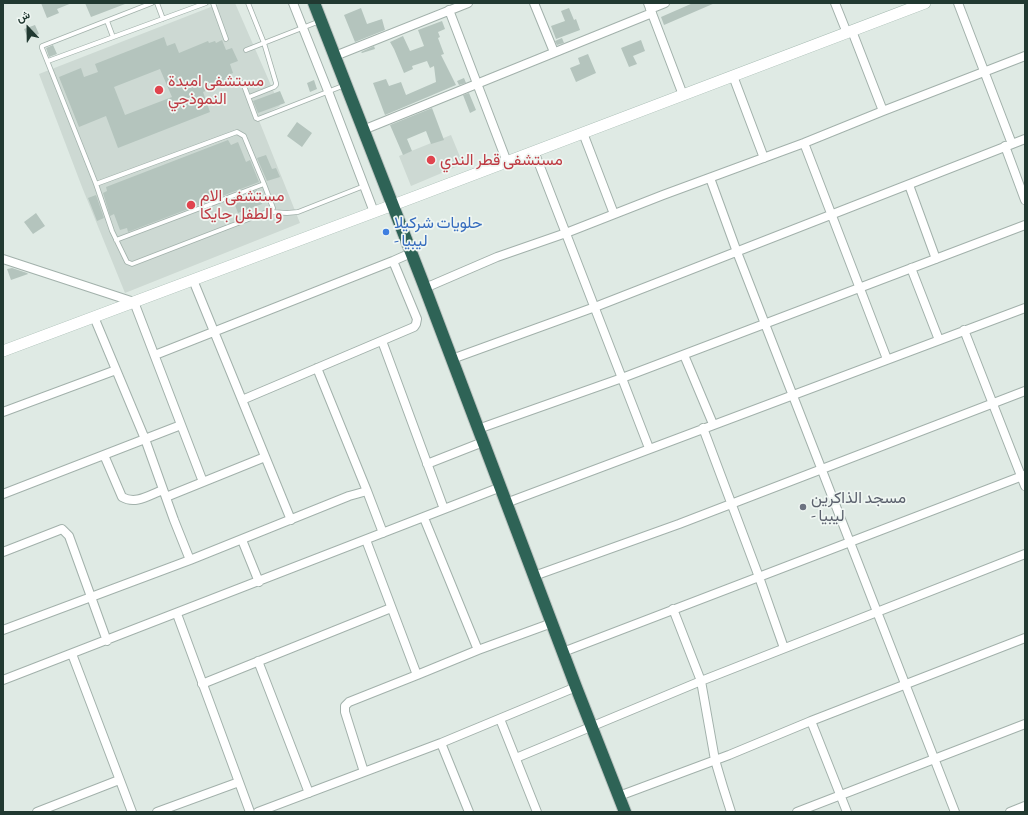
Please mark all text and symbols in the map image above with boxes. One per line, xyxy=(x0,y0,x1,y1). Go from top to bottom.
north arrow xyxy=(8,8,48,48)
text: ش xyxy=(15,9,32,24)
place label: مستشفى امبدة النموذجي xyxy=(168,71,264,109)
marker: مستشفى امبدة النموذجي xyxy=(153,84,165,96)
place label: مستشفى قطر الندي xyxy=(440,150,563,170)
marker: مستشفى قطر الندي xyxy=(425,154,437,166)
place label: مستشفى الام و الطفل جايكا xyxy=(200,186,285,224)
marker: مستشفى الام و الطفل جايكا xyxy=(185,199,197,211)
place label: حلويات شركيلا - ليبيا xyxy=(394,213,483,251)
marker: حلويات شركيلا - ليبيا xyxy=(381,227,391,237)
place label: مسجد الذاكرين - ليبيا xyxy=(811,488,906,526)
marker: مسجد الذاكرين - ليبيا xyxy=(798,502,808,512)

